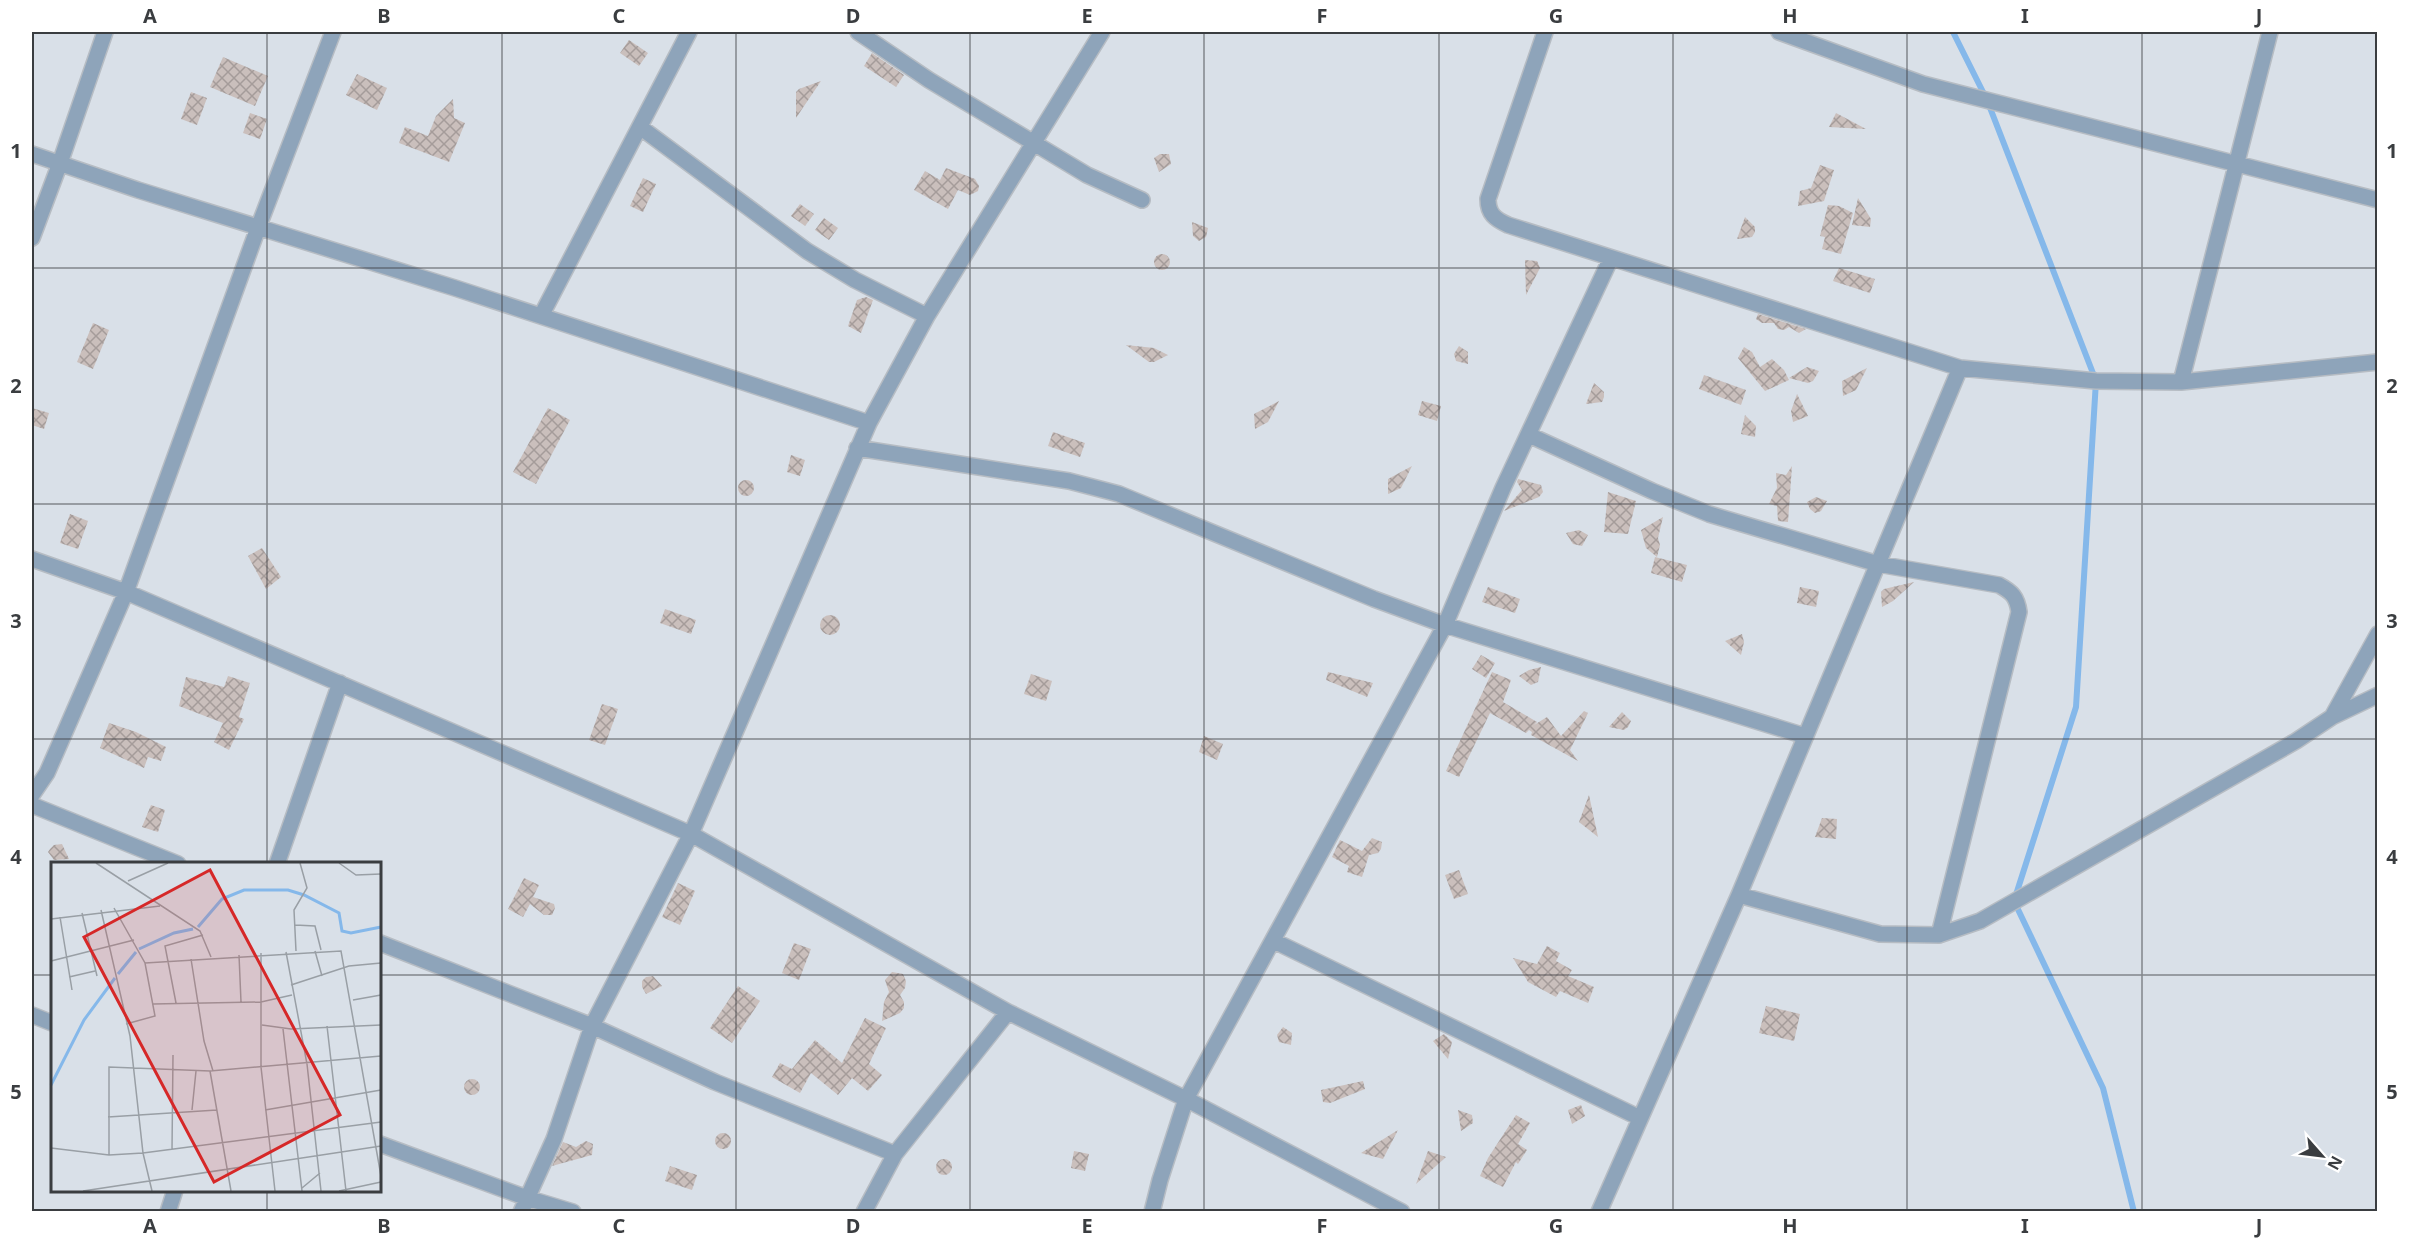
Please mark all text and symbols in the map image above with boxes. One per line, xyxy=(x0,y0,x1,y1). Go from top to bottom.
text: A xyxy=(143,2,157,29)
text: B xyxy=(377,2,391,29)
text: C xyxy=(613,2,626,29)
text: D xyxy=(846,2,860,29)
text: E xyxy=(1081,2,1093,29)
text: F xyxy=(1317,2,1327,29)
text: G xyxy=(1549,2,1563,29)
text: H xyxy=(1782,2,1798,29)
text: I xyxy=(2021,2,2029,29)
text: J xyxy=(2254,2,2262,29)
text: 1 xyxy=(10,137,22,164)
text: 1 xyxy=(2386,137,2398,164)
text: 2 xyxy=(10,372,22,399)
text: 2 xyxy=(2386,372,2398,399)
text: 3 xyxy=(10,607,22,634)
text: 3 xyxy=(2386,607,2398,634)
text: 4 xyxy=(10,843,22,870)
text: 4 xyxy=(2386,843,2398,870)
inset map xyxy=(51,862,381,1192)
text: 5 xyxy=(10,1078,22,1105)
text: 5 xyxy=(2386,1078,2398,1105)
north arrow xyxy=(2292,1126,2352,1186)
text: N xyxy=(2322,1152,2348,1174)
text: A xyxy=(143,1212,157,1239)
text: B xyxy=(377,1212,391,1239)
text: C xyxy=(613,1212,626,1239)
text: D xyxy=(846,1212,860,1239)
text: E xyxy=(1081,1212,1093,1239)
text: F xyxy=(1317,1212,1327,1239)
text: G xyxy=(1549,1212,1563,1239)
text: H xyxy=(1782,1212,1798,1239)
text: I xyxy=(2021,1212,2029,1239)
text: J xyxy=(2254,1212,2262,1239)

